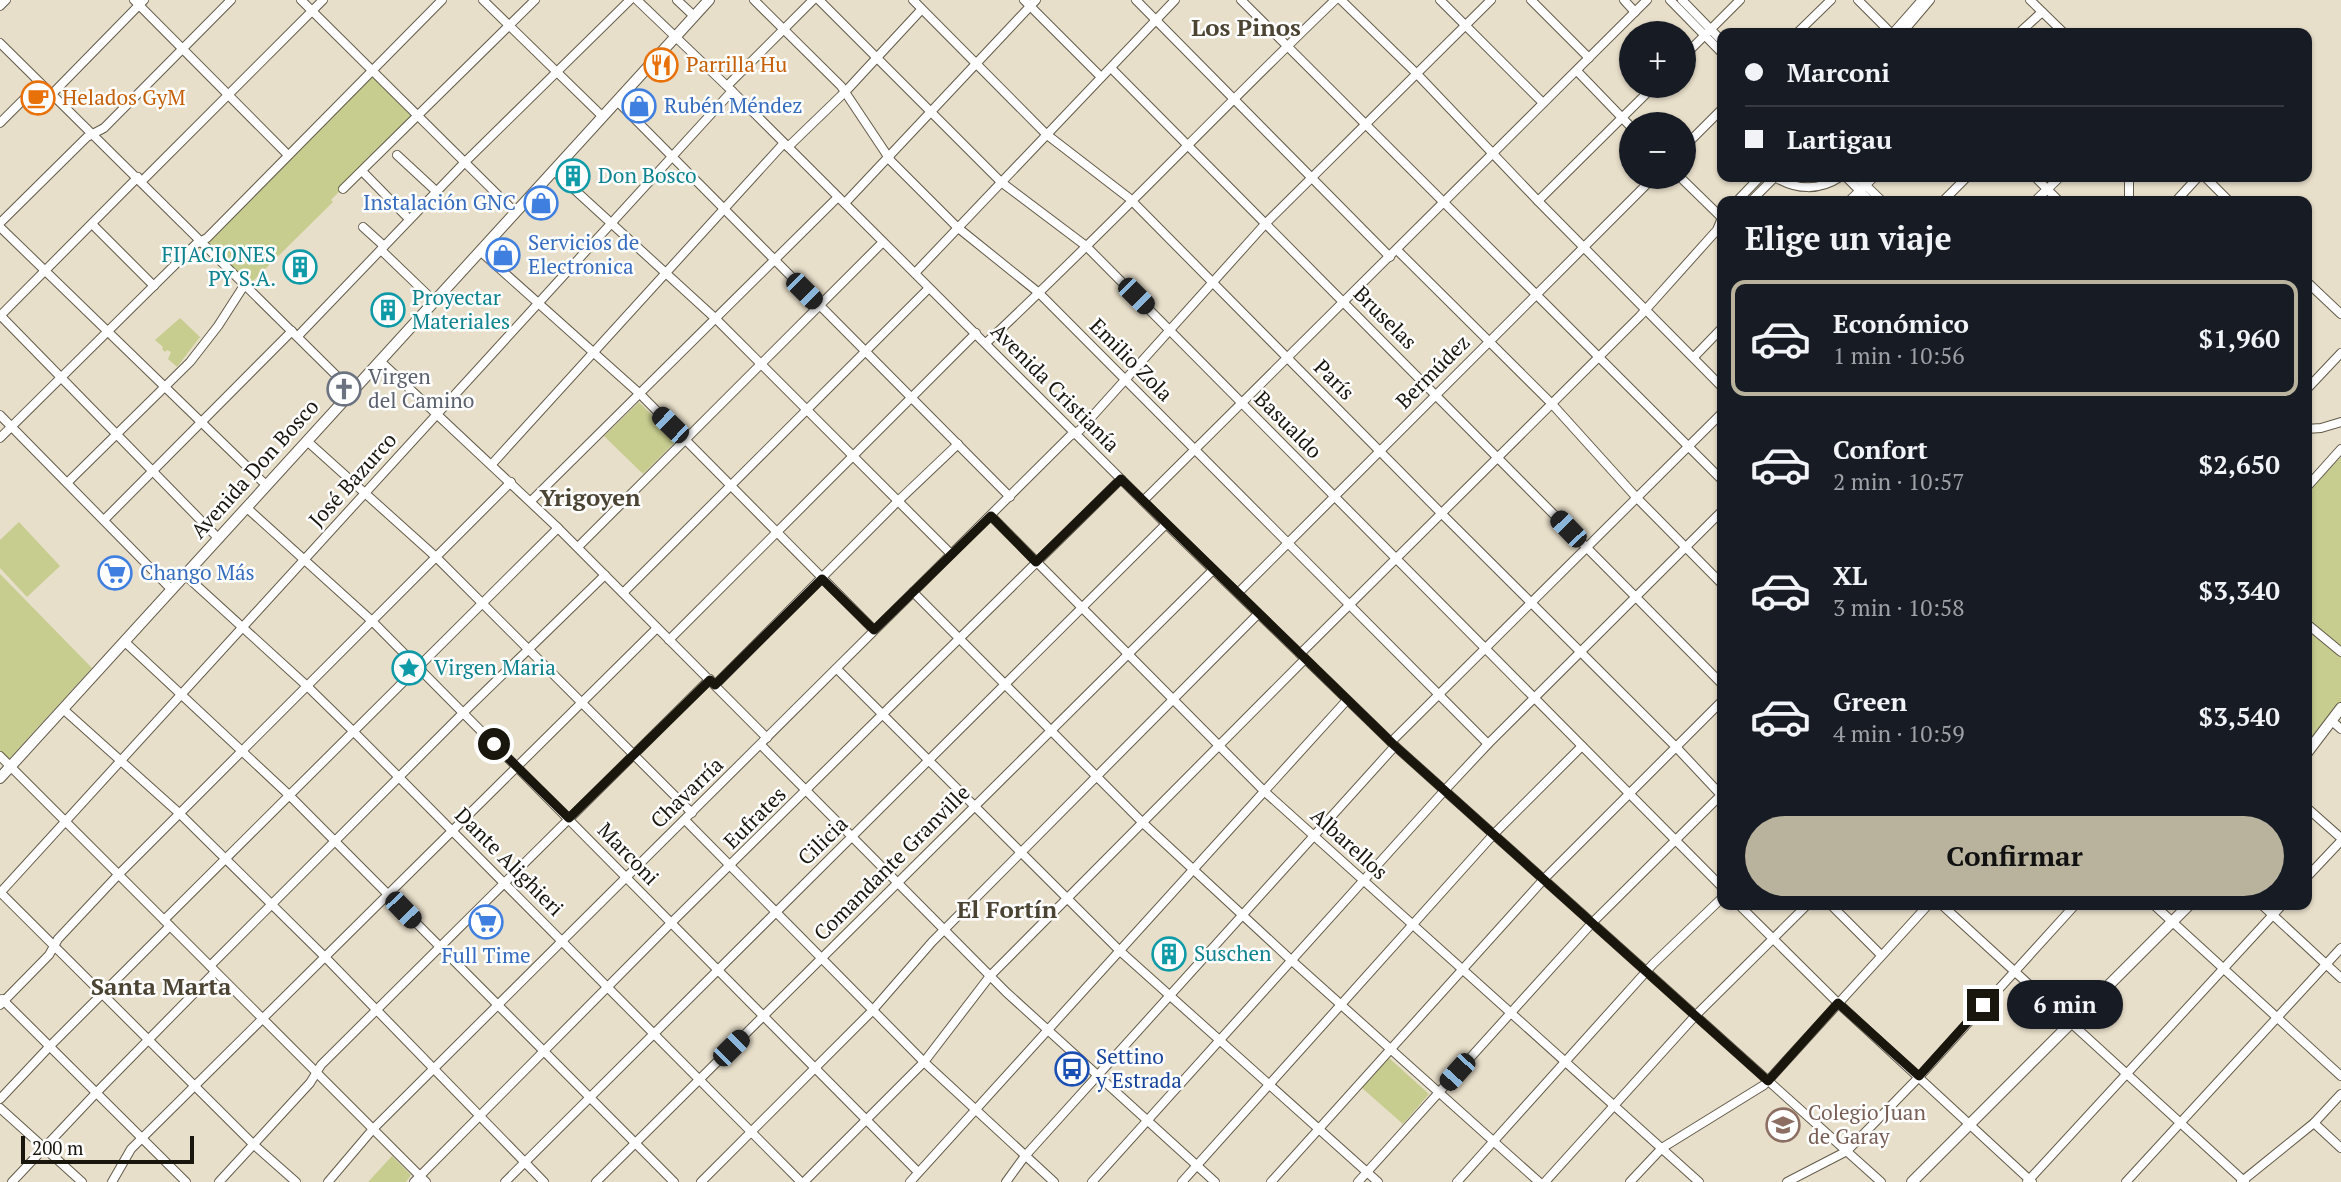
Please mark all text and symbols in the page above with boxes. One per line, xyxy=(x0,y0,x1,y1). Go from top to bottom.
district label: Los Pinos xyxy=(1191,11,1301,43)
map controls xyxy=(1619,21,1696,189)
button: + xyxy=(1619,21,1696,98)
restaurant icon: Parrilla Hu xyxy=(642,46,680,84)
place label: Parrilla Hu xyxy=(686,50,787,78)
text: Marconi xyxy=(1787,55,1890,89)
cafe icon: Helados GyM xyxy=(19,79,57,117)
place label: Helados GyM xyxy=(62,83,186,111)
shop icon: Rubén Méndez xyxy=(620,87,658,125)
place label: Rubén Méndez xyxy=(664,91,803,119)
button: − xyxy=(1619,112,1696,189)
text: Lartigau xyxy=(1787,122,1892,156)
building icon: Don Bosco xyxy=(554,157,592,195)
place label: Don Bosco xyxy=(598,161,697,189)
shop icon: Instalación GNC xyxy=(522,184,560,222)
place label: Instalación GNC xyxy=(363,188,516,216)
text: Elige un viaje xyxy=(1745,217,1952,259)
place label: Servicios de Electronica xyxy=(528,228,639,280)
shop icon: Servicios de Electronica xyxy=(484,236,522,274)
place label: FIJACIONES PY S.A. xyxy=(162,240,276,292)
building icon: FIJACIONES PY S.A. xyxy=(281,248,319,286)
car xyxy=(782,269,827,313)
car xyxy=(1114,274,1159,318)
street label: Bruselas xyxy=(1348,280,1423,355)
place label: Proyectar Materiales xyxy=(412,283,510,335)
building icon: Proyectar Materiales xyxy=(369,291,407,329)
text: Económico xyxy=(1833,306,1969,340)
icon: car xyxy=(1749,307,1812,370)
street label: Emilio Zola xyxy=(1084,312,1180,407)
street label: Avenida Cristianía xyxy=(985,317,1126,458)
text: $1,960 xyxy=(2199,321,2280,355)
street label: Bermúdez xyxy=(1389,328,1475,414)
text: 1 min · 10:56 xyxy=(1833,340,1965,371)
street label: París xyxy=(1308,353,1361,406)
place label: Virgen del Camino xyxy=(368,362,474,414)
church icon: Virgen del Camino xyxy=(325,370,363,408)
street label: Basualdo xyxy=(1249,384,1329,464)
street label: Avenida Don Bosco xyxy=(184,393,324,544)
car xyxy=(648,403,693,447)
street label: José Bazurco xyxy=(302,426,402,533)
text: Confort xyxy=(1833,432,1928,466)
icon: car xyxy=(1749,433,1812,496)
text: $2,650 xyxy=(2199,447,2280,481)
text: 2 min · 10:57 xyxy=(1833,466,1965,497)
district label: Yrigoyen xyxy=(540,481,641,513)
car xyxy=(1546,507,1591,551)
supermarket icon: Chango Más xyxy=(96,554,134,592)
place label: Chango Más xyxy=(140,558,255,586)
text: XL xyxy=(1833,558,1867,592)
icon: car xyxy=(1749,559,1812,622)
text: $3,340 xyxy=(2199,573,2280,607)
text: 3 min · 10:58 xyxy=(1833,592,1965,623)
place icon: Virgen Maria xyxy=(390,649,428,687)
place label: Virgen Maria xyxy=(434,653,556,681)
text: Green xyxy=(1833,684,1907,718)
icon: car xyxy=(1749,685,1812,748)
text: $3,540 xyxy=(2199,699,2280,733)
text: 4 min · 10:59 xyxy=(1833,718,1965,749)
route start xyxy=(478,728,510,760)
street label: Chavarría xyxy=(644,750,729,834)
street label: Comandante Granville xyxy=(807,778,975,946)
street label: Eufrates xyxy=(717,780,792,855)
street label: Dante Alighieri xyxy=(449,801,570,922)
street label: Albarellos xyxy=(1305,801,1394,885)
street label: Cilicia xyxy=(791,809,854,871)
street label: Marconi xyxy=(592,816,665,891)
button: Confirmar xyxy=(1745,816,2284,896)
car xyxy=(381,888,426,932)
district label: El Fortín xyxy=(957,893,1058,925)
supermarket icon: Full Time xyxy=(467,903,505,941)
building icon: Suschen xyxy=(1150,935,1188,973)
place label: Suschen xyxy=(1194,939,1272,967)
place label: Full Time xyxy=(441,941,531,969)
district label: Santa Marta xyxy=(91,970,232,1002)
callout: 6 min xyxy=(2008,981,2123,1030)
route end xyxy=(1967,989,1999,1021)
text: 6 min xyxy=(2034,989,2096,1020)
car xyxy=(709,1026,754,1070)
place label: Settino y Estrada xyxy=(1095,1042,1182,1094)
car xyxy=(1436,1049,1479,1095)
bus stop icon: Settino y Estrada xyxy=(1053,1050,1091,1088)
place label: Colegio Juan de Garay xyxy=(1808,1098,1926,1150)
school or university icon: Colegio Juan de Garay xyxy=(1764,1106,1802,1144)
scale bar xyxy=(21,1133,194,1165)
text: 200 m xyxy=(32,1135,83,1160)

